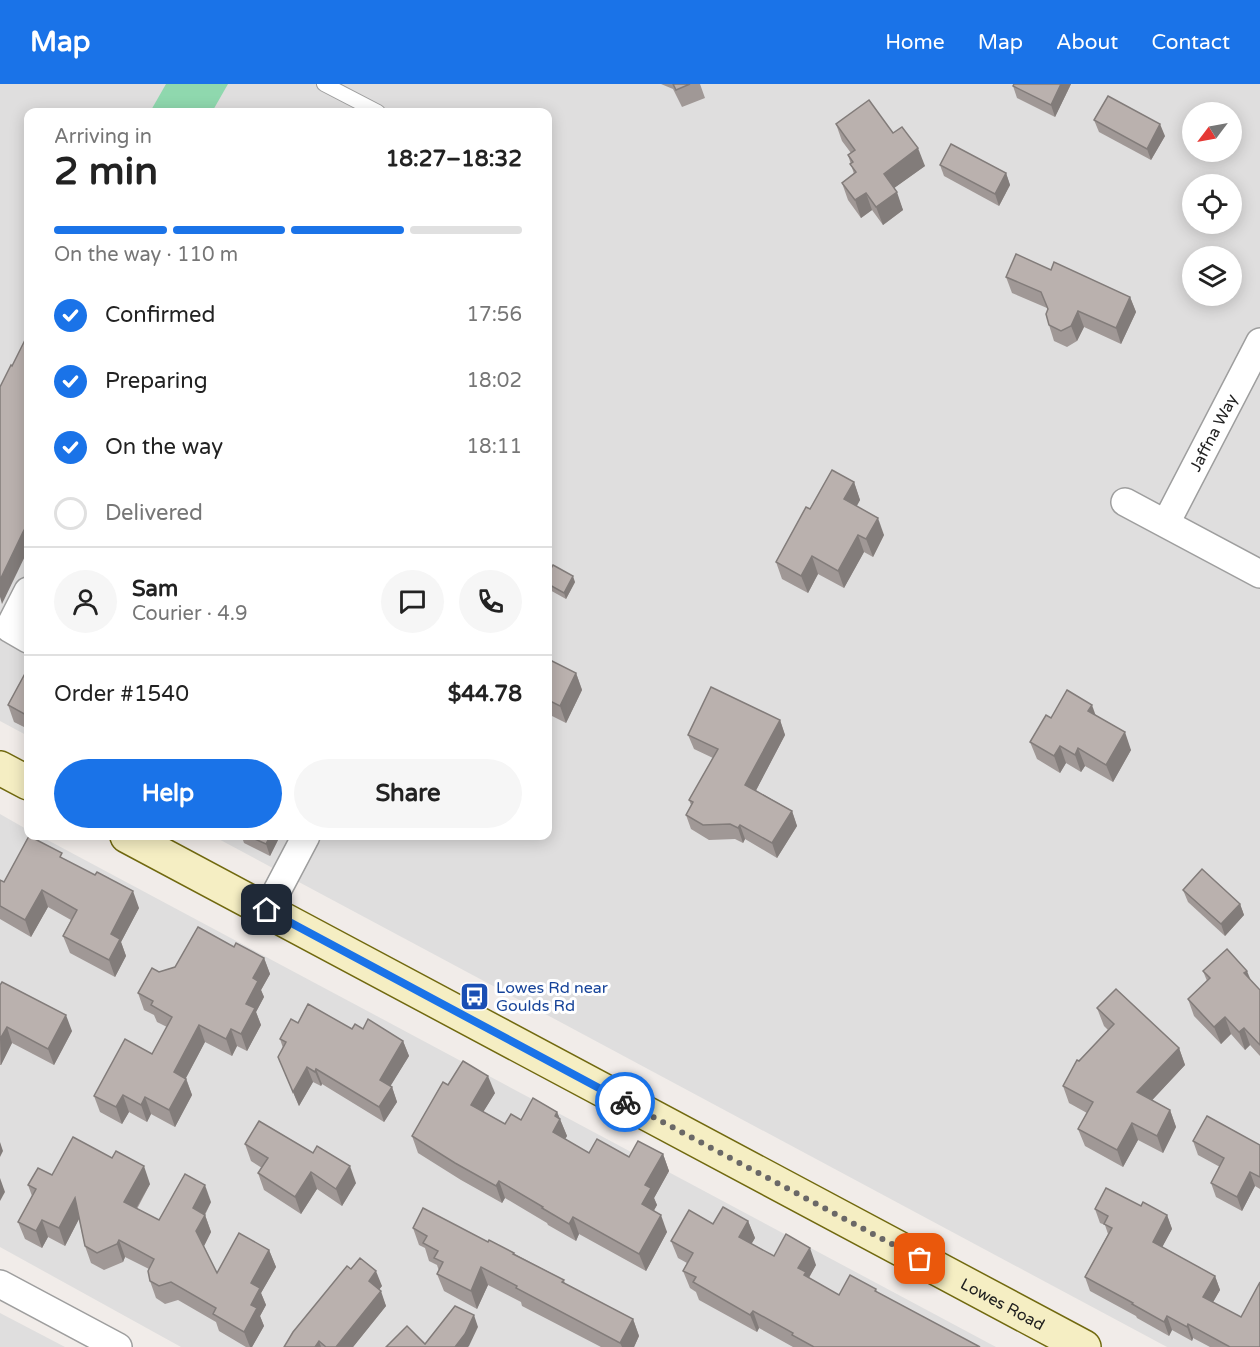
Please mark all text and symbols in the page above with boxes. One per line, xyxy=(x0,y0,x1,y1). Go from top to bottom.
text: Map xyxy=(30,25,90,59)
text: Home xyxy=(885,30,945,55)
text: Map xyxy=(978,30,1023,55)
text: About xyxy=(1056,30,1118,55)
text: Contact xyxy=(1151,30,1230,55)
north arrow xyxy=(1182,102,1242,162)
map controls xyxy=(1182,102,1242,306)
text: Arriving in xyxy=(54,125,152,149)
text: 18:27–18:32 xyxy=(385,146,522,172)
text: 2 min xyxy=(54,148,158,195)
button: locate xyxy=(1182,174,1242,234)
text: On the way · 110 m xyxy=(54,243,238,267)
button: layers xyxy=(1182,246,1242,306)
icon: check xyxy=(54,299,87,332)
text: Confirmed xyxy=(105,302,215,328)
text: 17:56 xyxy=(467,303,522,327)
icon: check xyxy=(54,365,87,398)
text: Preparing xyxy=(105,368,208,394)
text: 18:02 xyxy=(467,369,522,393)
street label: Jaffna Way xyxy=(1186,390,1242,475)
icon: check xyxy=(54,431,87,464)
text: On the way xyxy=(105,434,223,460)
text: 18:11 xyxy=(467,435,522,459)
text: Delivered xyxy=(105,500,203,526)
button: person xyxy=(54,570,117,633)
button: chat xyxy=(381,570,444,633)
button: phone xyxy=(459,570,522,633)
text: Sam xyxy=(132,576,178,602)
text: Courier · 4.9 xyxy=(132,602,247,626)
text: Order #1540 xyxy=(54,681,189,707)
text: $44.78 xyxy=(448,681,522,707)
button: Help xyxy=(54,759,282,828)
button: Share xyxy=(294,759,522,828)
pin xyxy=(241,884,292,935)
icon: home xyxy=(250,893,283,926)
place label: Lowes Rd near Goulds Rd xyxy=(496,978,609,1016)
bus stop icon: Lowes Rd near Goulds Rd xyxy=(459,980,491,1012)
courier xyxy=(595,1072,655,1132)
icon: bike xyxy=(609,1086,642,1119)
pin xyxy=(894,1233,945,1284)
icon: bag xyxy=(903,1242,936,1275)
street label: Lowes Road xyxy=(957,1274,1048,1335)

